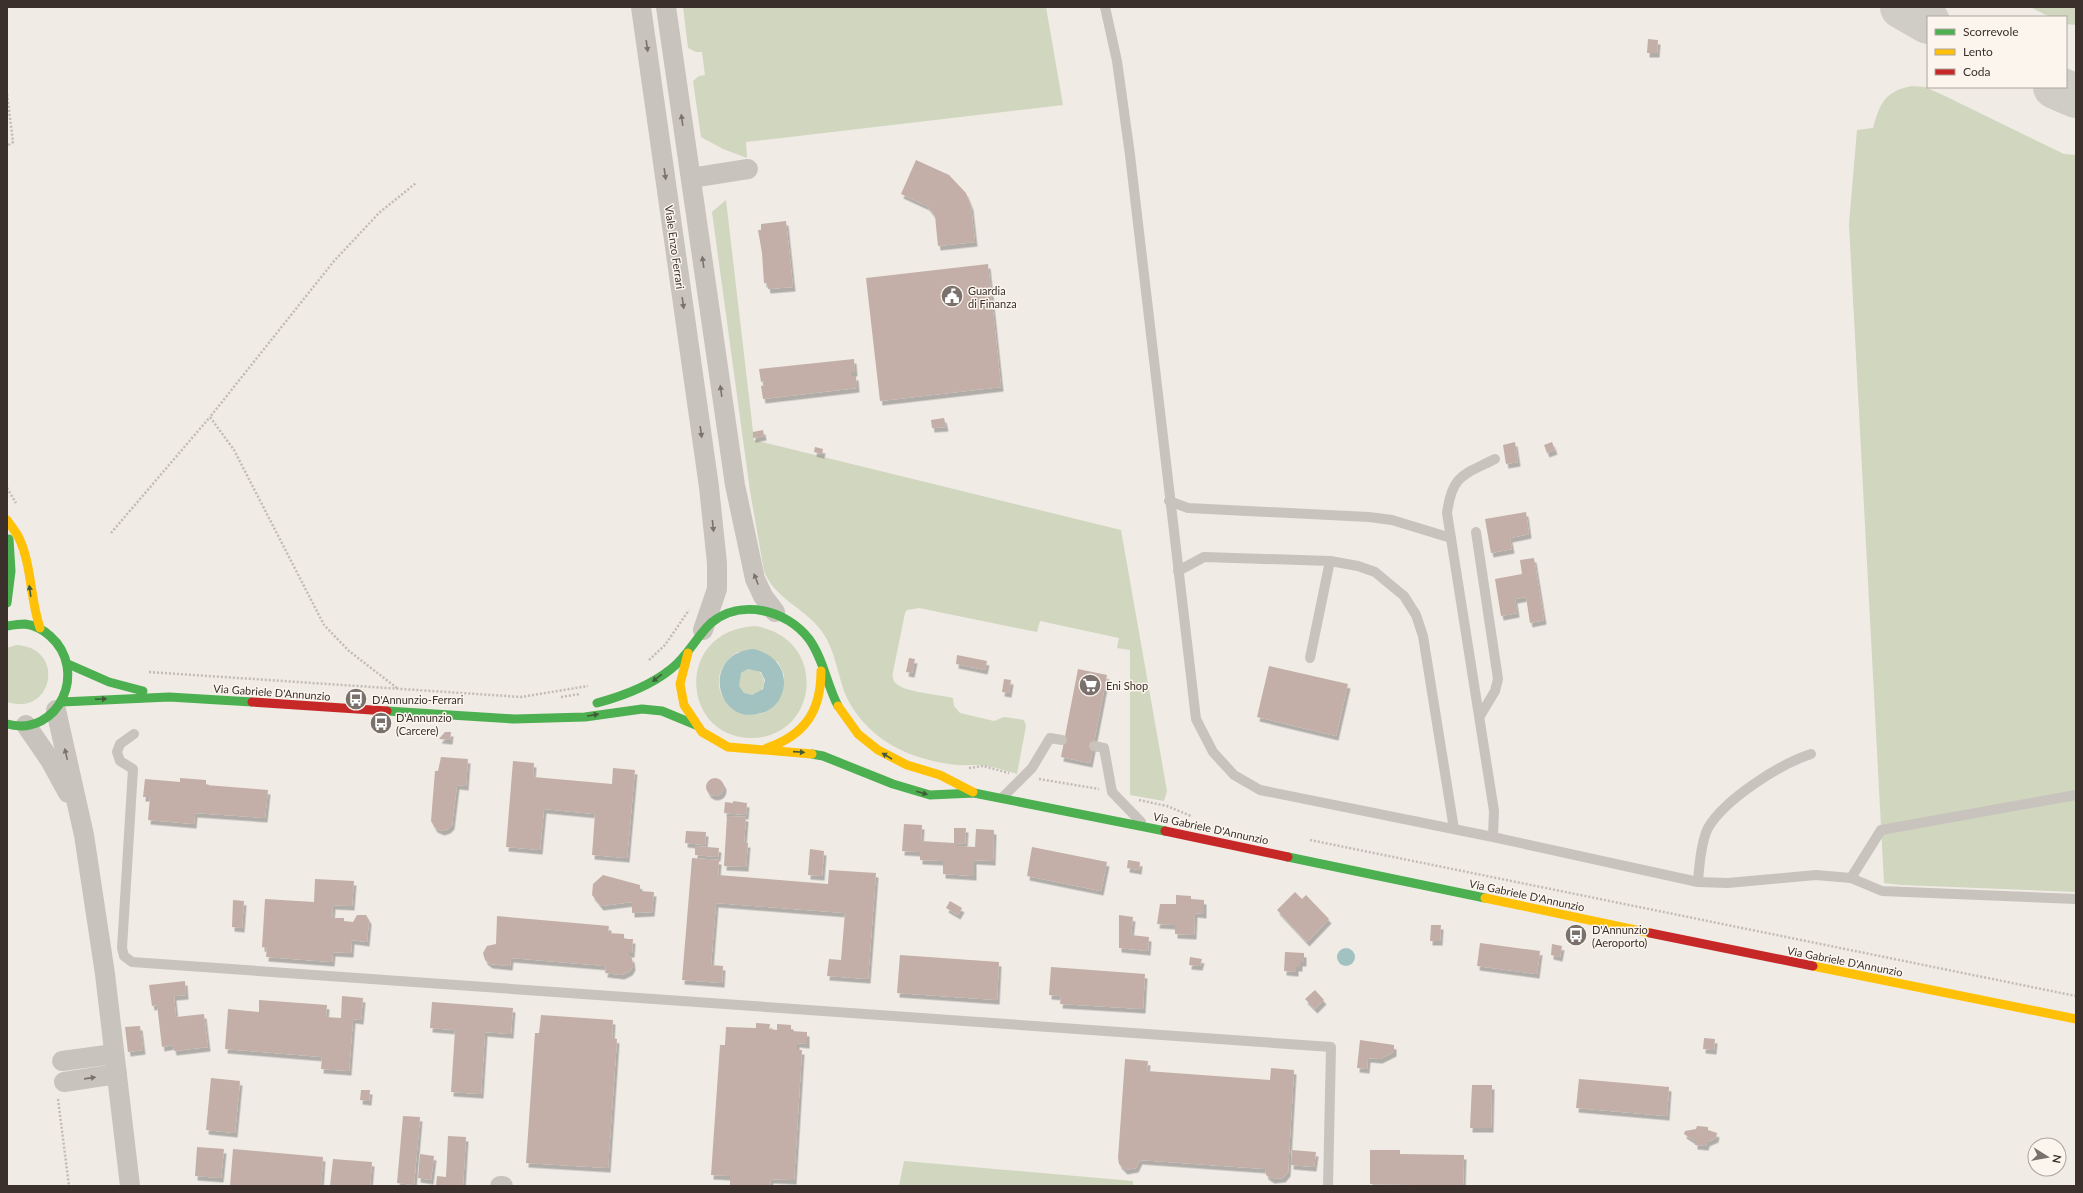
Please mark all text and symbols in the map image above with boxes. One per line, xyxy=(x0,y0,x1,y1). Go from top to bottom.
legend xyxy=(1927,16,2067,88)
text: Scorrevole xyxy=(1963,24,2019,39)
one-way arrow xyxy=(644,40,650,52)
text: Lento xyxy=(1963,44,1993,59)
text: Coda xyxy=(1963,64,1990,79)
one-way arrow xyxy=(679,114,685,126)
one-way arrow xyxy=(662,168,668,180)
street label: Viale Enzo Ferrari xyxy=(663,204,687,290)
one-way arrow xyxy=(700,256,706,268)
public building icon: Guardia di Finanza xyxy=(939,283,965,309)
place label: Guardia di Finanza xyxy=(968,284,1017,310)
one-way arrow xyxy=(680,297,686,309)
one-way arrow xyxy=(718,385,724,397)
one-way arrow xyxy=(698,426,704,438)
one-way arrow xyxy=(710,520,717,532)
one-way arrow xyxy=(752,572,758,584)
one-way arrow xyxy=(27,585,33,597)
supermarket icon: Eni Shop xyxy=(1077,672,1103,698)
one-way arrow xyxy=(652,673,663,682)
place label: Eni Shop xyxy=(1106,679,1148,692)
street label: Via Gabriele D'Annunzio xyxy=(213,681,331,703)
bus stop icon: D'Annunzio-Ferrari xyxy=(343,686,369,712)
place label: D'Annunzio-Ferrari xyxy=(372,693,464,706)
one-way arrow xyxy=(95,696,107,703)
bus stop icon: D'Annunzio (Carcere) xyxy=(368,710,394,736)
place label: D'Annunzio (Carcere) xyxy=(396,711,452,737)
one-way arrow xyxy=(587,712,599,718)
one-way arrow xyxy=(63,748,69,760)
one-way arrow xyxy=(793,748,805,755)
one-way arrow xyxy=(881,752,893,759)
one-way arrow xyxy=(916,790,928,796)
street label: Via Gabriele D'Annunzio xyxy=(1152,809,1270,847)
street label: Via Gabriele D'Annunzio xyxy=(1468,876,1586,914)
bus stop icon: D'Annunzio (Aeroporto) xyxy=(1563,922,1589,948)
place label: D'Annunzio (Aeroporto) xyxy=(1592,923,1648,949)
street label: Via Gabriele D'Annunzio xyxy=(1786,943,1904,979)
one-way arrow xyxy=(84,1075,96,1081)
north arrow xyxy=(2027,1137,2067,1177)
text: N xyxy=(2050,1154,2064,1164)

